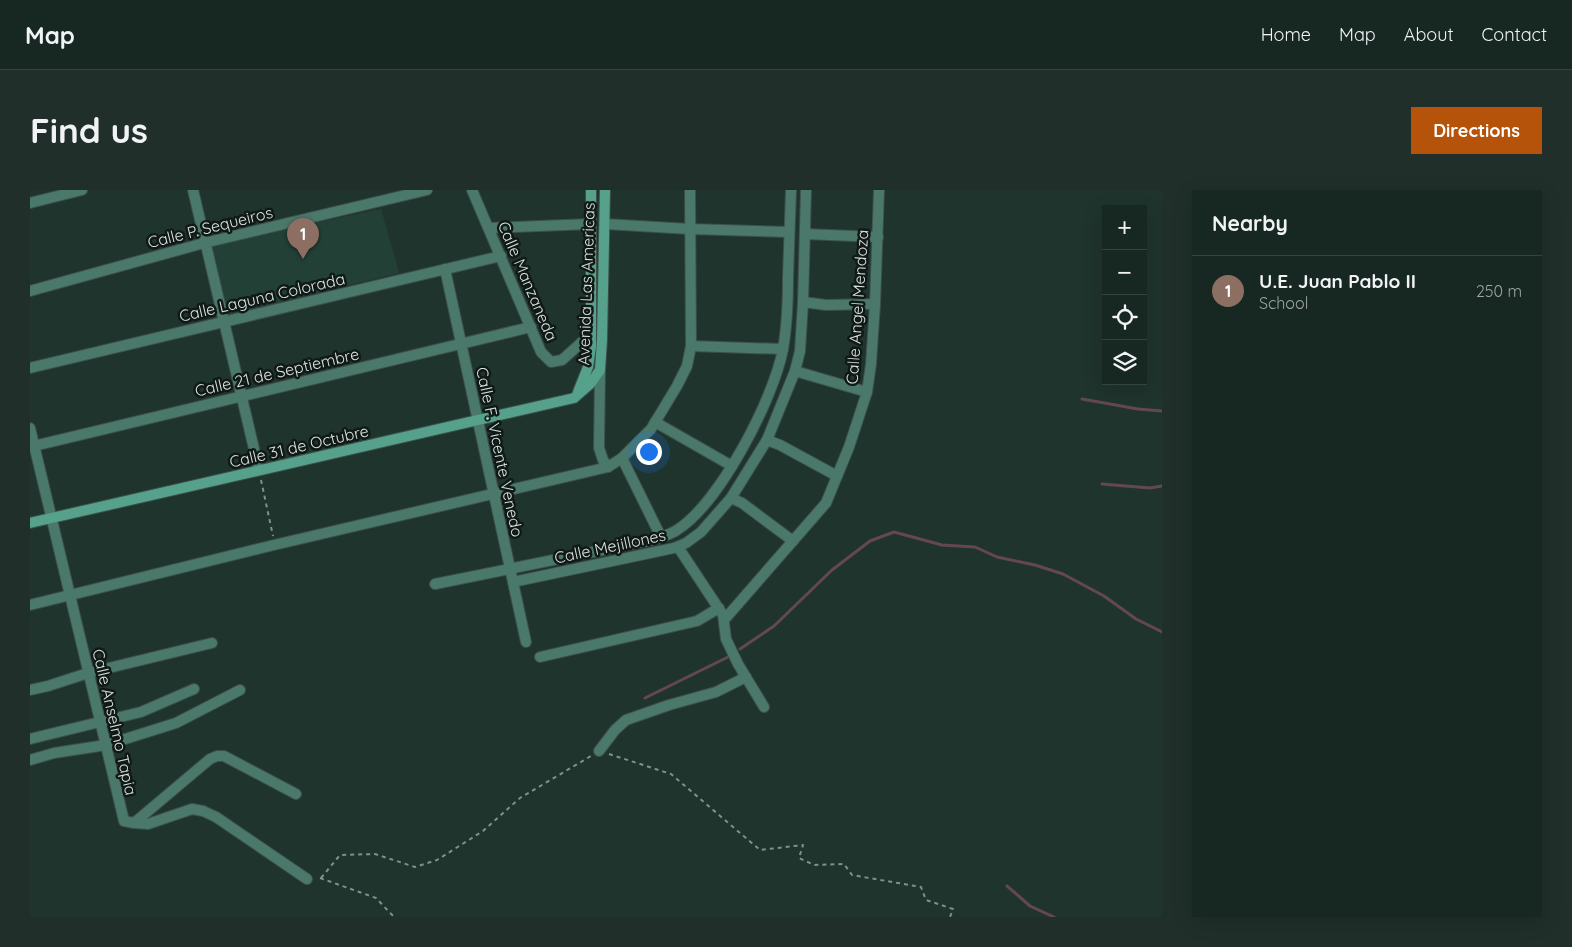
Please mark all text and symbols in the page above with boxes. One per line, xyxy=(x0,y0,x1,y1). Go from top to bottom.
text: Map xyxy=(25,20,75,50)
text: Home xyxy=(1261,23,1311,46)
text: Map xyxy=(1339,23,1376,46)
text: About xyxy=(1404,23,1454,46)
text: Contact xyxy=(1482,23,1547,46)
button: Directions xyxy=(1411,107,1542,154)
text: Find us xyxy=(30,108,148,152)
street label: Calle P. Sequeiros xyxy=(145,202,275,252)
street label: Avenida Las Americas xyxy=(573,202,599,366)
map controls xyxy=(1102,205,1147,385)
button: + xyxy=(1102,205,1147,250)
text: Nearby xyxy=(1212,210,1288,236)
pin: 1 xyxy=(287,218,319,259)
street label: Calle Manzaneda xyxy=(494,218,562,344)
street label: Calle Angel Mendoza xyxy=(842,229,872,385)
button: − xyxy=(1102,250,1147,295)
street label: Calle Laguna Colorada xyxy=(177,268,347,326)
text: U.E. Juan Pablo II xyxy=(1259,269,1416,293)
text: 1 xyxy=(1225,281,1231,301)
text: 250 m xyxy=(1476,281,1522,301)
text: School xyxy=(1259,293,1308,313)
button: locate xyxy=(1102,295,1147,340)
button: layers xyxy=(1102,340,1147,385)
street label: Calle 21 de Septiembre xyxy=(193,343,361,401)
street label: Calle F. Vicente Venedo xyxy=(472,365,528,539)
street label: Calle 31 de Octubre xyxy=(227,420,371,472)
your location xyxy=(636,439,662,465)
street label: Calle Mejillones xyxy=(552,524,668,568)
street label: Calle Anselmo Tapia xyxy=(88,647,142,797)

